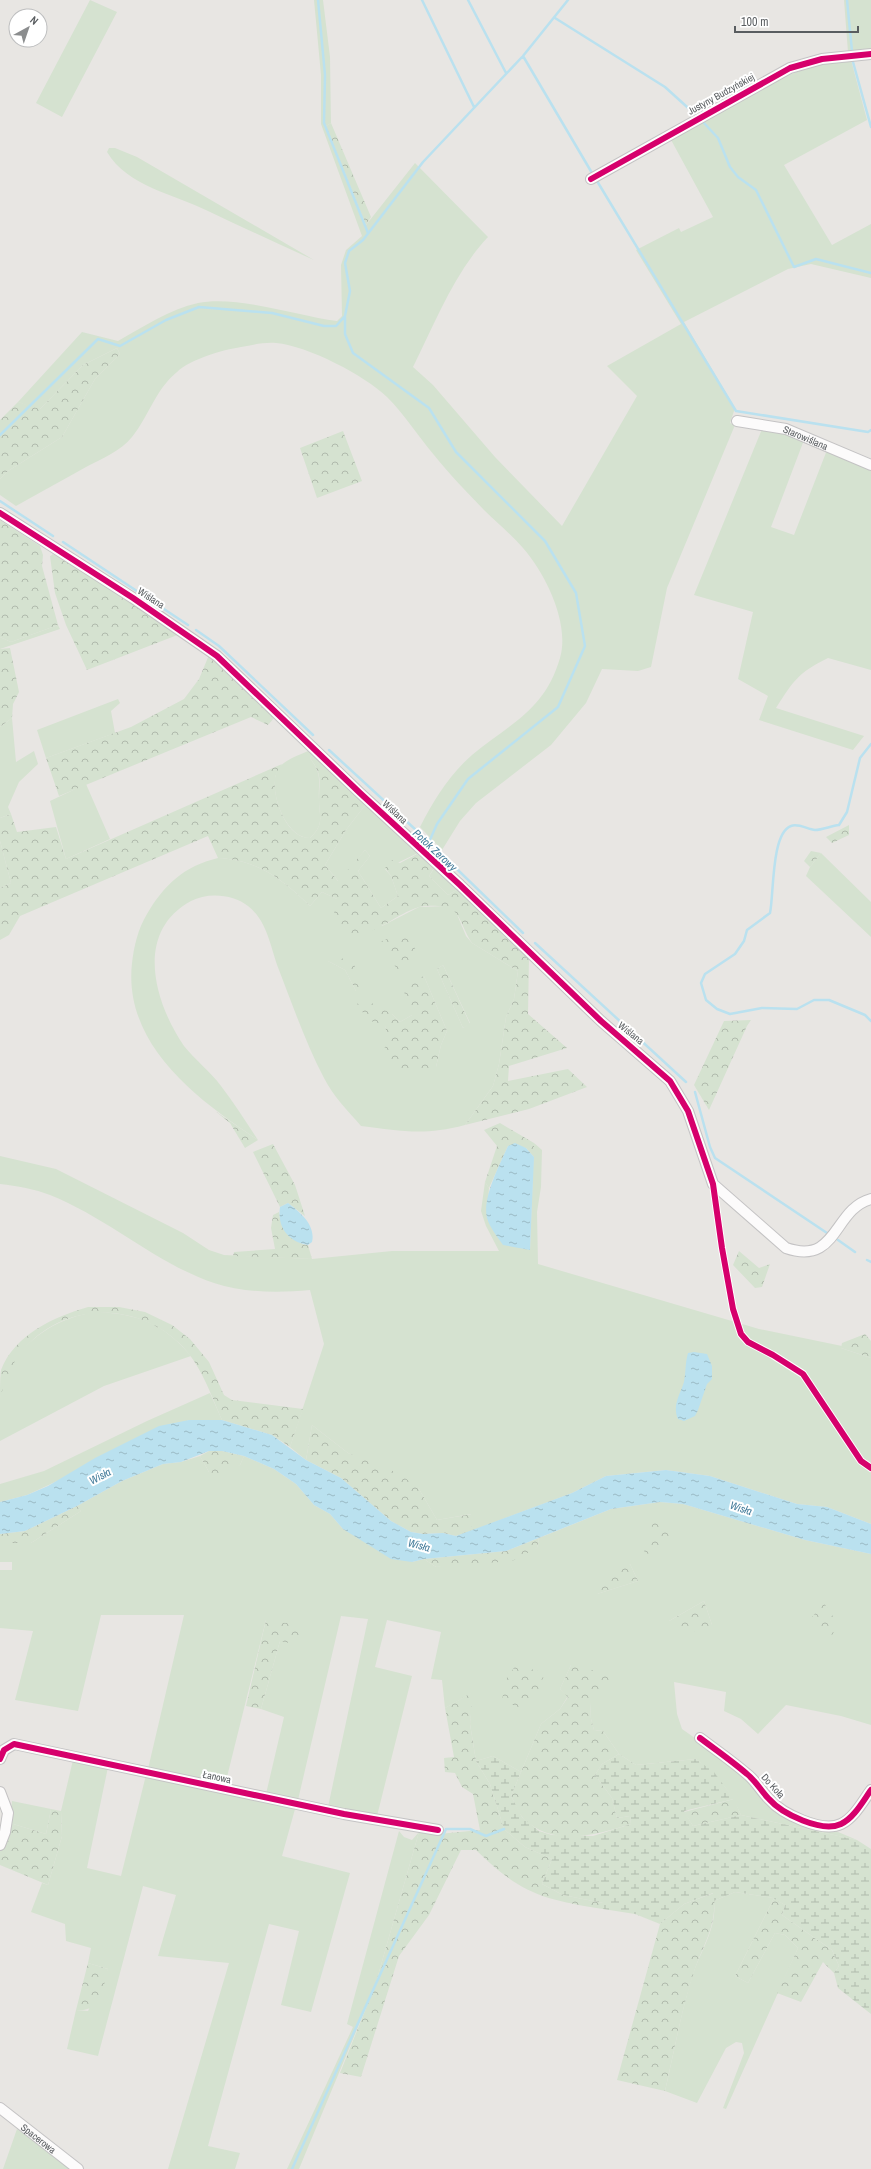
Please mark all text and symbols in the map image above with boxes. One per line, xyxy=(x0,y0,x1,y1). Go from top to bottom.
north arrow xyxy=(8,8,48,48)
scale bar xyxy=(735,8,858,34)
text: N xyxy=(27,13,41,28)
text: 100 m xyxy=(741,14,768,30)
street label: Justyny Budzyńskiej xyxy=(685,70,757,118)
street label: Starowiślana xyxy=(781,422,830,453)
street label: Wiślana xyxy=(135,584,167,612)
street label: Wiślana xyxy=(380,797,411,827)
water label: Potok Zerowy xyxy=(410,826,460,874)
street label: Wiślana xyxy=(615,1019,647,1048)
water label: Wisła xyxy=(87,1465,113,1487)
water label: Wisła xyxy=(728,1498,754,1518)
water label: Wisła xyxy=(406,1535,432,1555)
street label: Łanowa xyxy=(202,1768,233,1786)
street label: Do Koła xyxy=(758,1771,788,1802)
street label: Spacerowa xyxy=(18,2120,59,2156)

